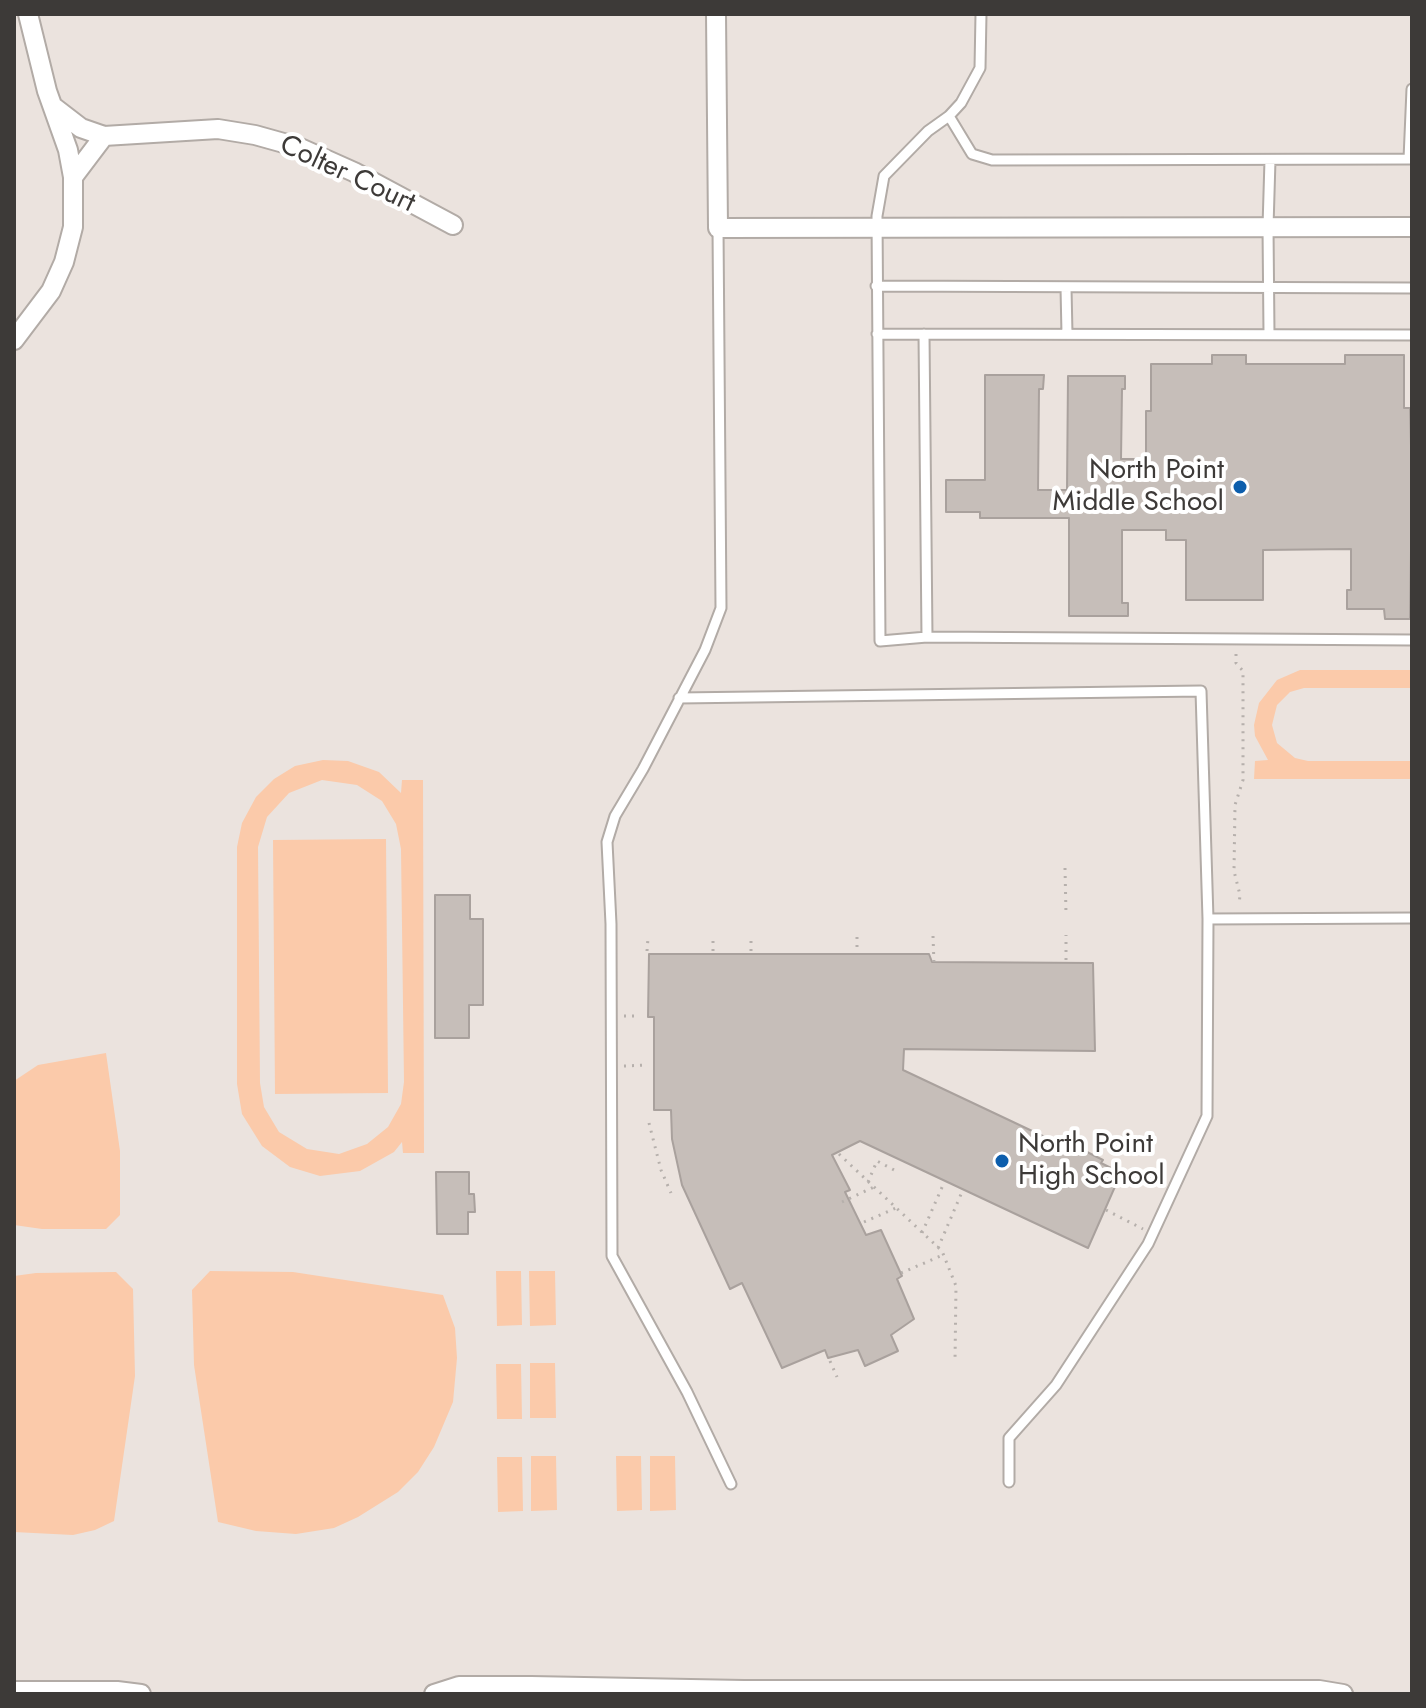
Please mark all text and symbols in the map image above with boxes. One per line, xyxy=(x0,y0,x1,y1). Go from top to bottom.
street label: Colter Court xyxy=(274,129,420,221)
place label: North Point Middle School xyxy=(1052,454,1224,520)
marker: North Point Middle School xyxy=(1231,478,1249,496)
place label: North Point High School xyxy=(1018,1128,1165,1194)
marker: North Point High School xyxy=(993,1152,1011,1170)

